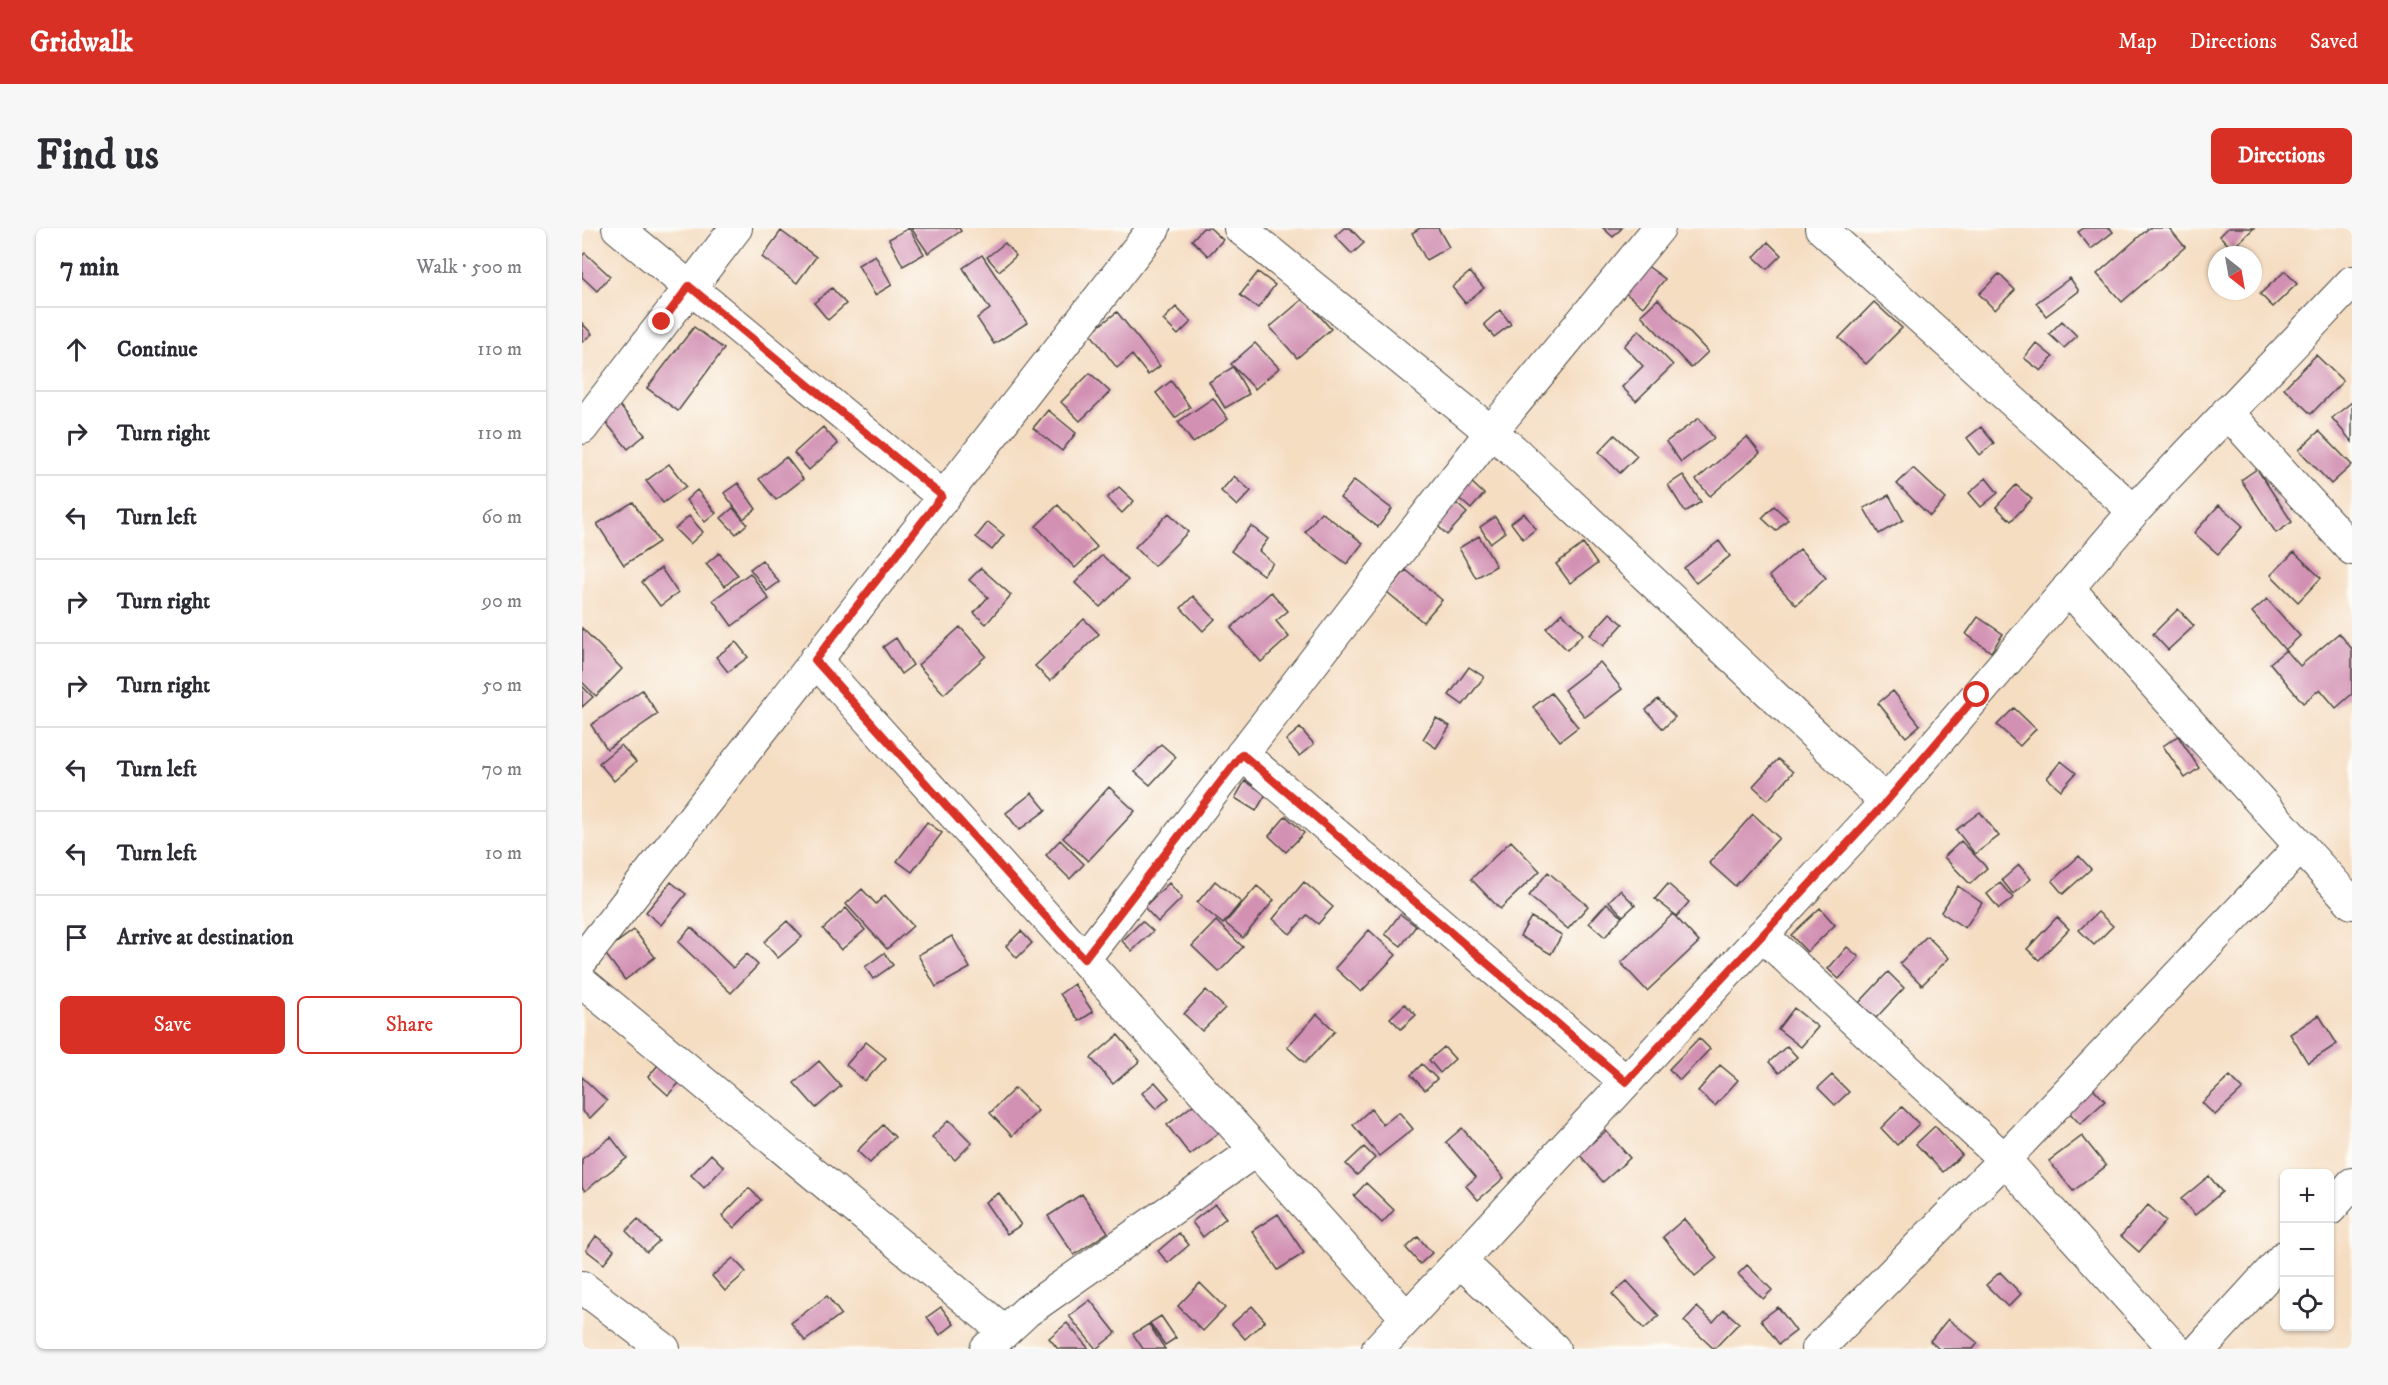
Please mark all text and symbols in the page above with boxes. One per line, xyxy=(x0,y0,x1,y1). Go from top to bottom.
text: Gridwalk xyxy=(30,25,133,60)
text: Map xyxy=(2118,29,2157,55)
text: Directions xyxy=(2190,29,2277,55)
text: Saved xyxy=(2310,29,2358,55)
button: Directions xyxy=(2211,128,2352,184)
text: Find us xyxy=(36,130,159,182)
north arrow xyxy=(2208,246,2262,300)
text: 7 min xyxy=(60,251,119,284)
text: Walk · 500 m xyxy=(416,255,522,280)
route end xyxy=(648,308,674,334)
icon: ahead xyxy=(60,333,93,366)
text: Continue xyxy=(117,336,198,363)
text: 110 m xyxy=(477,337,522,362)
icon: right xyxy=(60,417,93,450)
text: Turn right xyxy=(117,420,210,447)
text: 110 m xyxy=(477,421,522,446)
icon: left xyxy=(60,501,93,534)
text: Turn left xyxy=(117,504,197,531)
text: 60 m xyxy=(482,505,522,530)
icon: right xyxy=(60,585,93,618)
text: Turn right xyxy=(117,588,210,615)
text: 90 m xyxy=(482,589,522,614)
icon: right xyxy=(60,669,93,702)
text: Turn right xyxy=(117,672,210,699)
text: 50 m xyxy=(482,673,522,698)
route start xyxy=(1963,681,1989,707)
icon: left xyxy=(60,753,93,786)
text: Turn left xyxy=(117,756,197,783)
text: 70 m xyxy=(481,757,522,782)
icon: left xyxy=(60,837,93,870)
text: Turn left xyxy=(117,840,197,867)
text: 10 m xyxy=(485,841,522,866)
icon: arrive xyxy=(60,921,93,954)
text: Arrive at destination xyxy=(117,924,294,951)
button: Save xyxy=(60,996,285,1054)
button: Share xyxy=(297,996,522,1054)
map controls xyxy=(2280,1169,2334,1331)
button: + xyxy=(2280,1169,2334,1223)
button: − xyxy=(2280,1223,2334,1277)
button: locate xyxy=(2280,1277,2334,1331)

